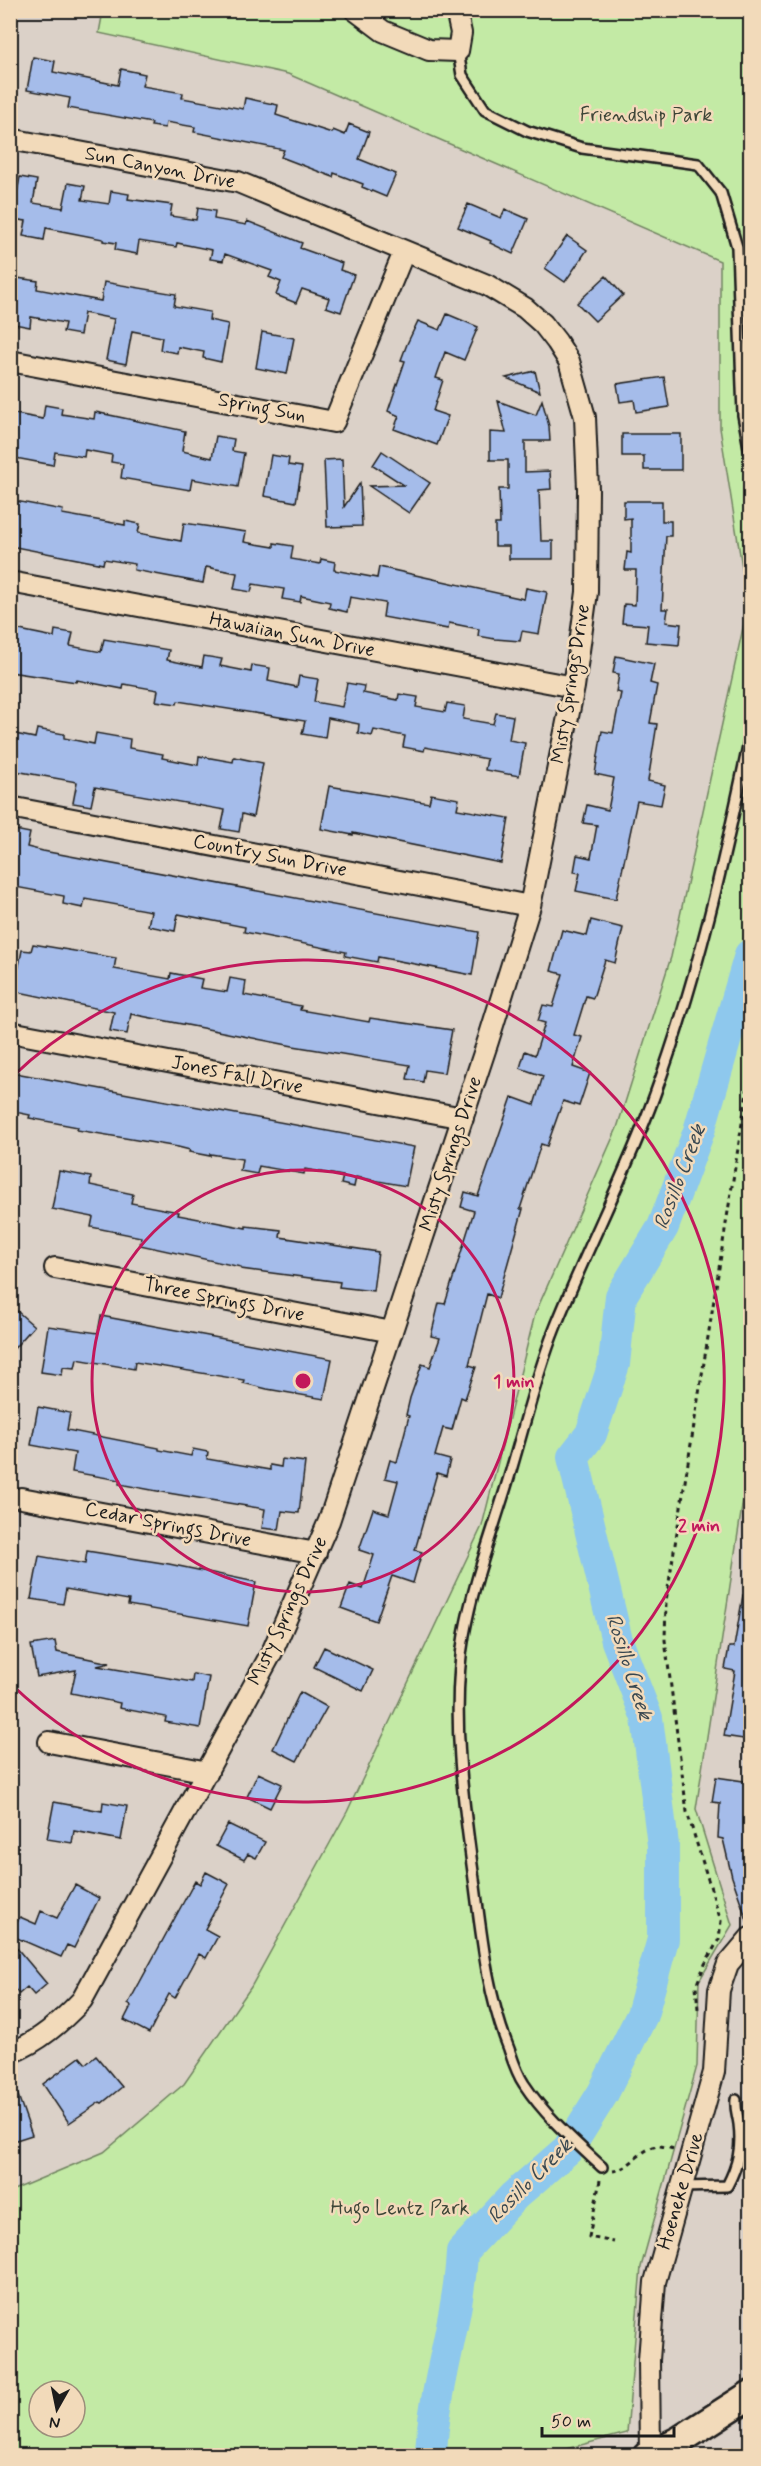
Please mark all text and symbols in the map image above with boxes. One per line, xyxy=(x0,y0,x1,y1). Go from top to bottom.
park label: Friendship Park xyxy=(580,102,712,129)
street label: Sun Canyon Drive xyxy=(82,140,238,196)
street label: Spring Sun xyxy=(215,386,308,432)
street label: Misty Springs Drive xyxy=(545,602,598,766)
street label: Hawaiian Sun Drive xyxy=(207,606,377,664)
street label: Country Sun Drive xyxy=(191,828,349,884)
street label: Jones Fall Drive xyxy=(169,1049,305,1101)
street label: Misty Springs Drive xyxy=(413,1073,490,1235)
water label: Rosillo Creek xyxy=(647,1119,713,1233)
street label: Three Springs Drive xyxy=(141,1271,307,1331)
text: 1 min xyxy=(493,1370,535,1394)
centre of rings xyxy=(293,1371,313,1391)
street label: Cedar Springs Drive xyxy=(82,1496,254,1556)
text: 2 min xyxy=(678,1514,720,1538)
street label: Misty Springs Drive xyxy=(242,1532,335,1690)
water label: Rosillo Creek xyxy=(599,1610,660,1725)
street label: Hoeneke Drive xyxy=(651,2129,711,2253)
water label: Rosillo Creek xyxy=(481,2131,580,2230)
park label: Hugo Lentz Park xyxy=(331,2195,470,2224)
north arrow xyxy=(27,2379,87,2439)
scale bar xyxy=(542,2400,674,2438)
text: 50 m xyxy=(551,2410,591,2434)
text: N xyxy=(48,2411,62,2434)

